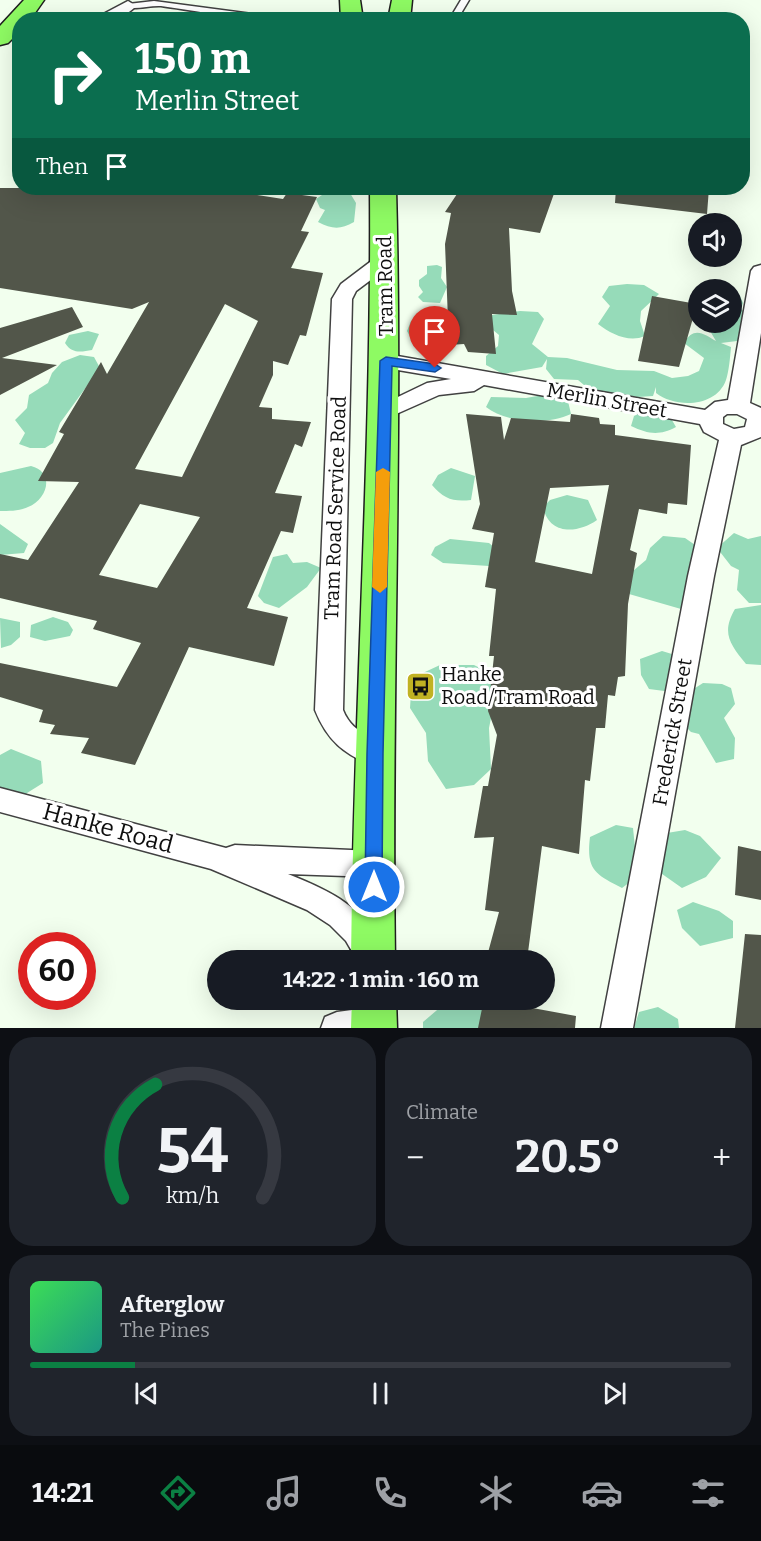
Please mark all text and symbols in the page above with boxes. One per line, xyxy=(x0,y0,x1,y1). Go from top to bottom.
text: 150 m xyxy=(135,34,250,84)
icon: right xyxy=(36,36,114,114)
text: Merlin Street xyxy=(135,85,299,117)
icon: arrive xyxy=(100,150,133,183)
text: Then xyxy=(36,153,88,180)
map controls xyxy=(688,213,742,333)
button: sound xyxy=(688,213,742,267)
street label: Tram Road xyxy=(372,235,398,336)
button: layers xyxy=(688,279,742,333)
pin xyxy=(409,306,460,368)
icon: arrive xyxy=(418,315,451,348)
street label: Merlin Street xyxy=(545,378,669,422)
street label: Tram Road Service Road xyxy=(319,395,351,621)
street label: Frederick Street xyxy=(647,656,697,808)
place label: Hanke Road/Tram Road xyxy=(441,662,595,709)
bus stop icon: Hanke Road/Tram Road xyxy=(404,670,436,702)
street label: Hanke Road xyxy=(40,797,176,859)
position arrow xyxy=(342,855,406,919)
speed limit sign: 60 xyxy=(18,932,96,1010)
text: 14:22 · 1 min · 160 m xyxy=(283,966,479,993)
text: Climate xyxy=(406,1100,478,1124)
text: 54 xyxy=(156,1114,229,1189)
text: 20.5° xyxy=(515,1130,621,1184)
text: − xyxy=(406,1138,424,1178)
text: + xyxy=(712,1138,731,1178)
text: km/h xyxy=(166,1184,219,1210)
text: Afterglow xyxy=(120,1291,224,1318)
text: The Pines xyxy=(120,1318,210,1342)
icon: previous xyxy=(130,1377,163,1410)
icon: pause xyxy=(364,1377,397,1410)
icon: next xyxy=(598,1377,631,1410)
icon: directions xyxy=(157,1472,199,1514)
icon: music xyxy=(263,1472,305,1514)
icon: phone xyxy=(369,1472,411,1514)
icon: climate xyxy=(475,1472,517,1514)
icon: car xyxy=(581,1472,623,1514)
icon: filters xyxy=(687,1472,729,1514)
text: 14:21 xyxy=(32,1477,93,1509)

